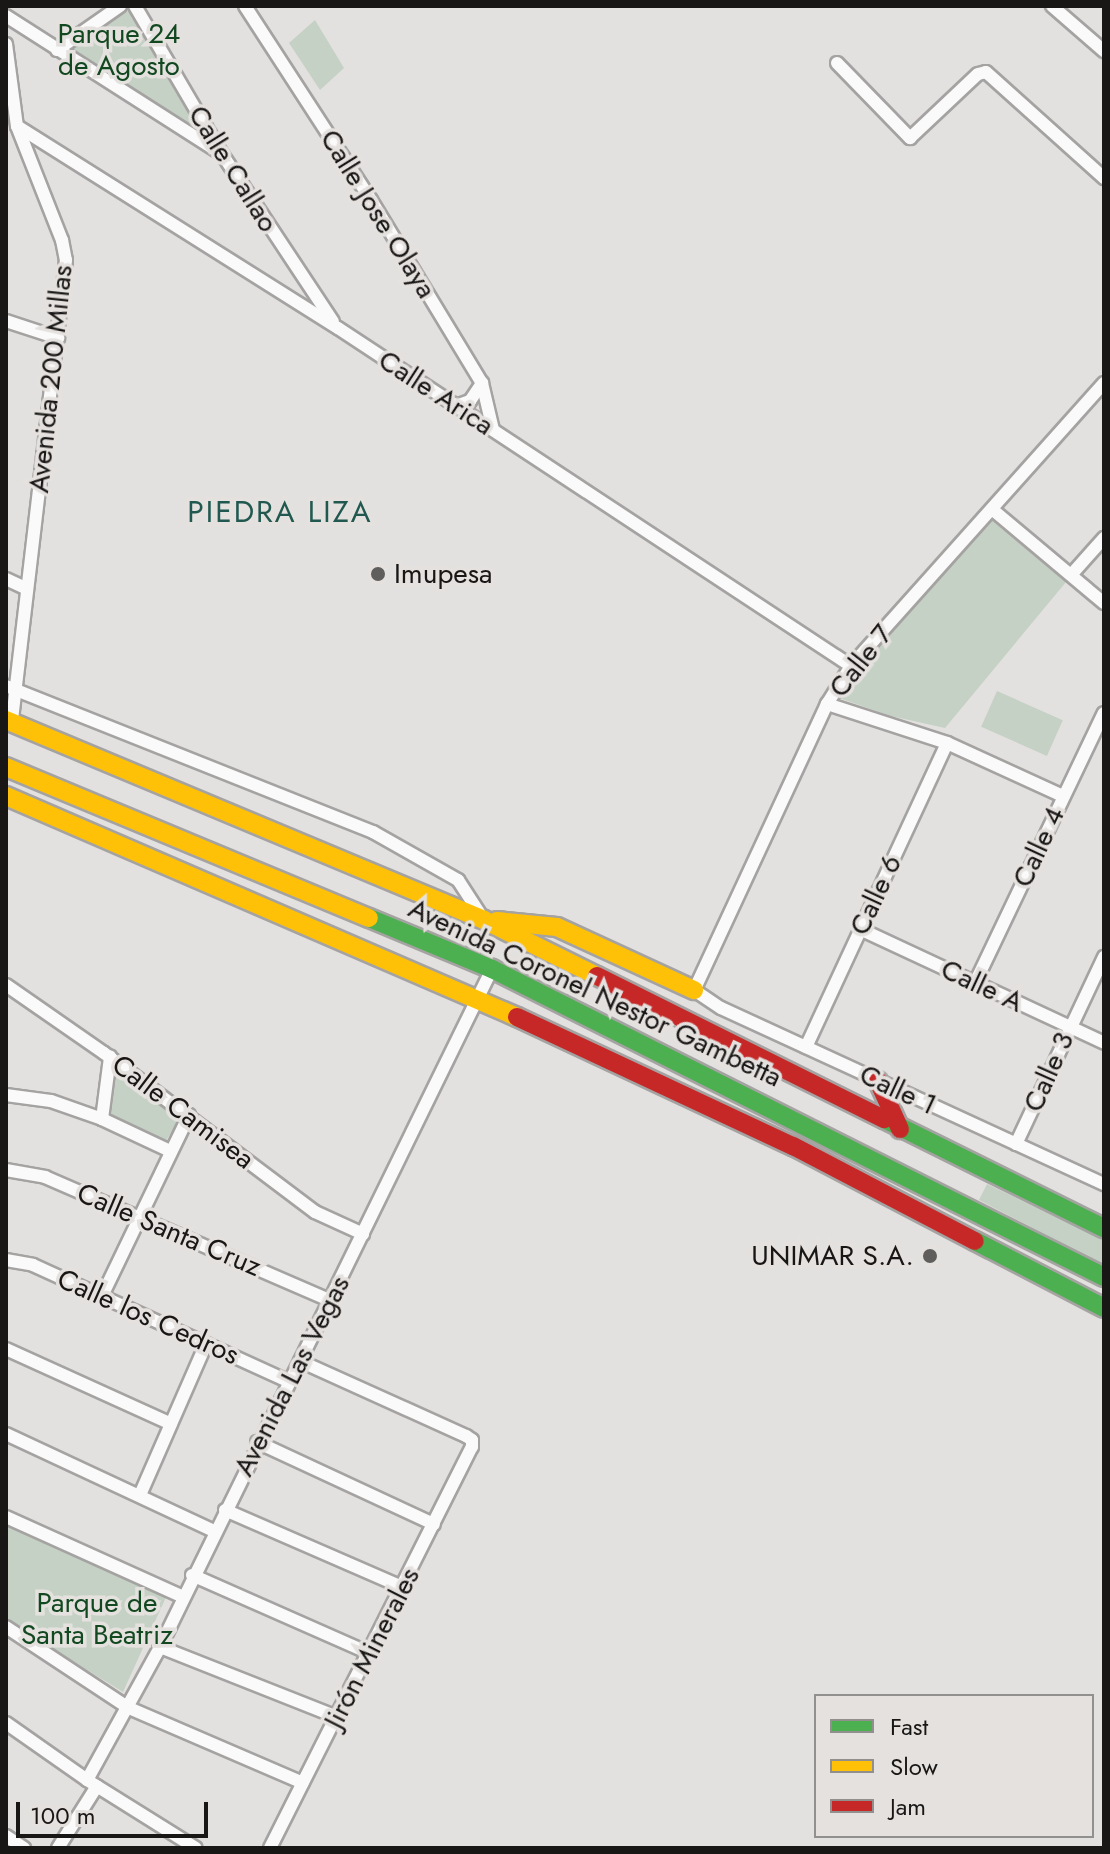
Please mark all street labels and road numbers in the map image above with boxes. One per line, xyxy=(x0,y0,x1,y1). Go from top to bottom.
street label: Calle Callao xyxy=(181,100,285,238)
street label: Calle Jose Olaya xyxy=(313,124,443,304)
street label: Avenida 200 Millas xyxy=(22,264,80,494)
street label: Calle Arica xyxy=(372,343,500,443)
street label: Calle 7 xyxy=(822,618,900,704)
street label: Calle 4 xyxy=(1006,802,1072,892)
street label: Calle 6 xyxy=(843,850,909,940)
street label: Avenida Coronel Nestor Gambetta xyxy=(403,892,787,1094)
street label: Calle A xyxy=(936,952,1028,1020)
street label: Calle 3 xyxy=(1017,1027,1081,1117)
street label: Calle Camisea xyxy=(105,1048,261,1176)
street label: Calle 1 xyxy=(854,1058,942,1122)
street label: Calle Santa Cruz xyxy=(72,1176,266,1284)
street label: Calle los Cedros xyxy=(52,1262,244,1372)
street label: Avenida Las Vegas xyxy=(227,1270,357,1482)
street label: Jirón Minerales xyxy=(317,1562,427,1734)

